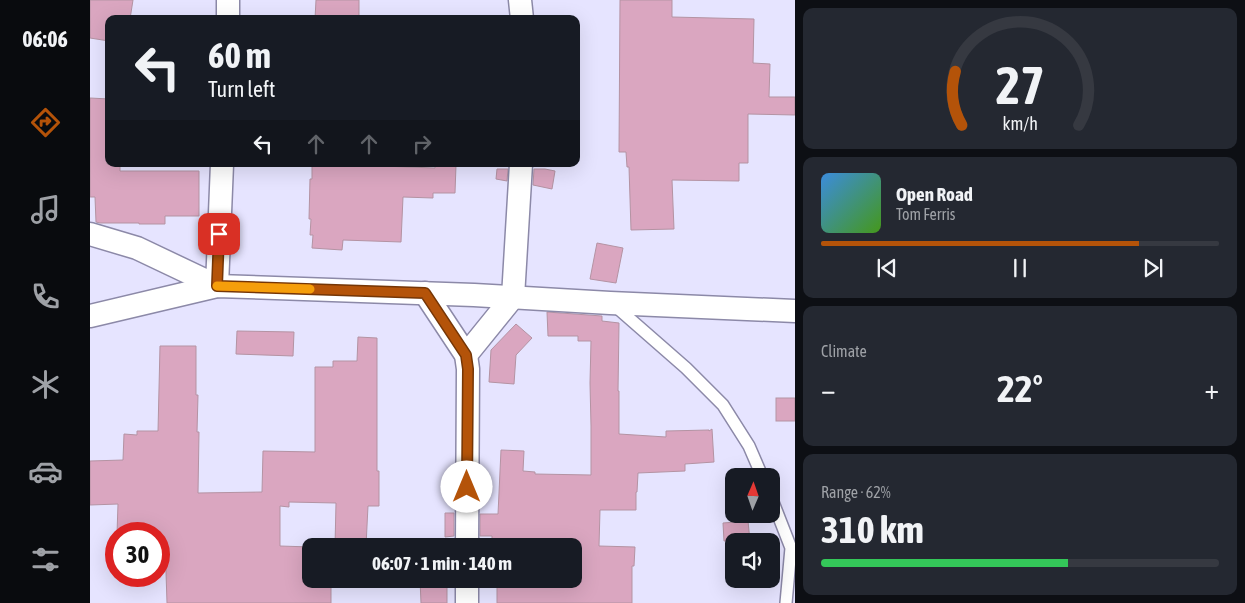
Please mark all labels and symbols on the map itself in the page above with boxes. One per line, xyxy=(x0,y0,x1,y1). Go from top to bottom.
pin xyxy=(198,213,240,255)
position arrow xyxy=(440,460,492,512)
north arrow xyxy=(725,468,780,522)
speed limit sign: 30 xyxy=(105,522,170,587)

